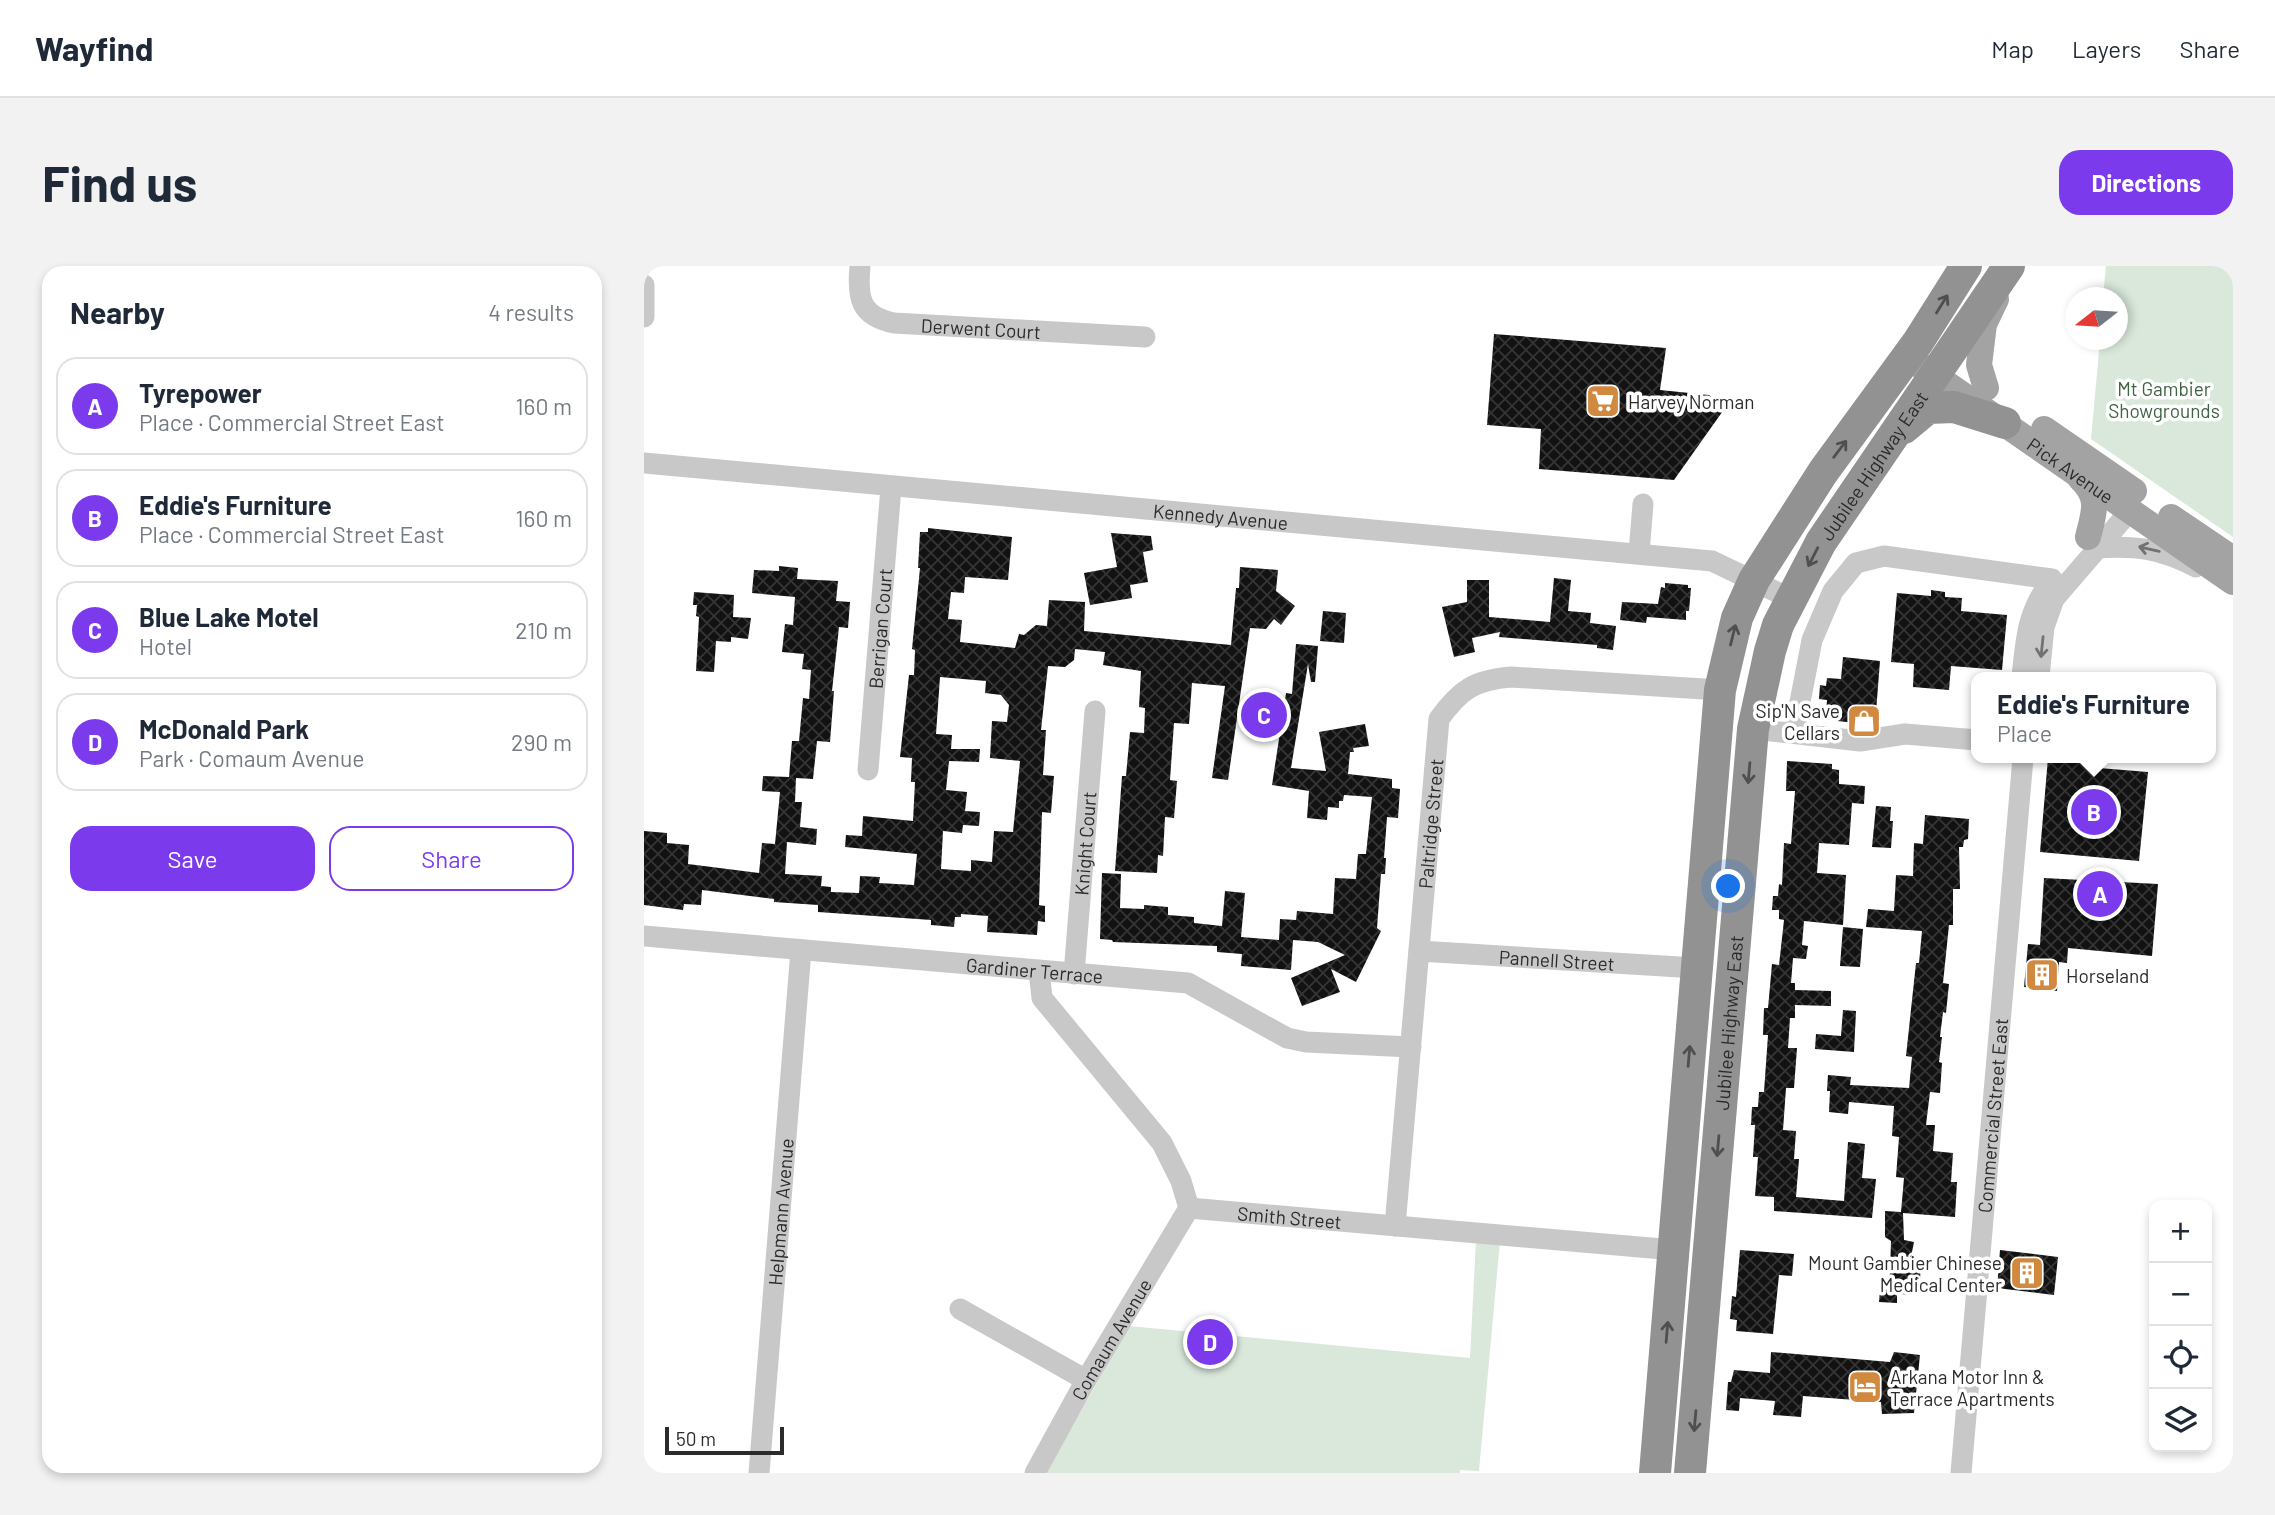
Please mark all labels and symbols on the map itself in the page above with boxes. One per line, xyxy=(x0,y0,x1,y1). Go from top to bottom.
north arrow xyxy=(2065,287,2128,350)
one-way arrow xyxy=(1936,295,1950,315)
street label: Derwent Court xyxy=(920,313,1041,343)
park label: Mt Gambier Showgrounds xyxy=(2108,377,2220,422)
supermarket icon: Harvey Norman xyxy=(1584,382,1622,420)
street label: Jubilee Highway East xyxy=(1814,386,1932,544)
place label: Harvey Norman xyxy=(1628,390,1755,413)
street label: Pick Avenue xyxy=(2023,432,2119,508)
one-way arrow xyxy=(1832,440,1847,459)
street label: Kennedy Avenue xyxy=(1152,498,1289,534)
one-way arrow xyxy=(2138,542,2161,556)
one-way arrow xyxy=(1805,546,1819,567)
street label: Berrigan Court xyxy=(863,567,896,690)
one-way arrow xyxy=(1727,625,1740,647)
one-way arrow xyxy=(2035,635,2048,658)
pin: C xyxy=(1241,689,1287,741)
place label: Sip'N Save Cellars xyxy=(1755,699,1840,744)
shop icon: Sip'N Save Cellars xyxy=(1845,702,1883,740)
street label: Paltridge Street xyxy=(1413,758,1447,889)
one-way arrow xyxy=(1742,761,1755,783)
pin: B xyxy=(2071,786,2117,838)
street label: Knight Court xyxy=(1069,791,1100,896)
pin: A xyxy=(2077,868,2123,920)
your location xyxy=(1711,869,1745,903)
street label: Jubilee Highway East xyxy=(1709,934,1747,1111)
street label: Pannell Street xyxy=(1498,944,1615,974)
street label: Gardiner Terrace xyxy=(965,952,1104,987)
building icon: Horseland xyxy=(2023,956,2061,994)
place label: Horseland xyxy=(2066,964,2149,987)
street label: Commercial Street East xyxy=(1972,1017,2012,1214)
one-way arrow xyxy=(1683,1045,1696,1068)
one-way arrow xyxy=(1711,1134,1724,1157)
street label: Helpmann Avenue xyxy=(763,1137,797,1286)
street label: Smith Street xyxy=(1237,1201,1343,1233)
place label: Mount Gambier Chinese Medical Center xyxy=(1808,1251,2002,1296)
building icon: Mount Gambier Chinese Medical Center xyxy=(2008,1254,2046,1292)
street label: Comaum Avenue xyxy=(1066,1274,1156,1404)
pin: D xyxy=(1187,1316,1233,1368)
one-way arrow xyxy=(1661,1321,1674,1344)
place label: Arkana Motor Inn & Terrace Apartments xyxy=(1890,1365,2055,1410)
hotel icon: Arkana Motor Inn & Terrace Apartments xyxy=(1846,1368,1884,1406)
one-way arrow xyxy=(1688,1410,1701,1432)
scale bar xyxy=(665,1424,784,1456)

